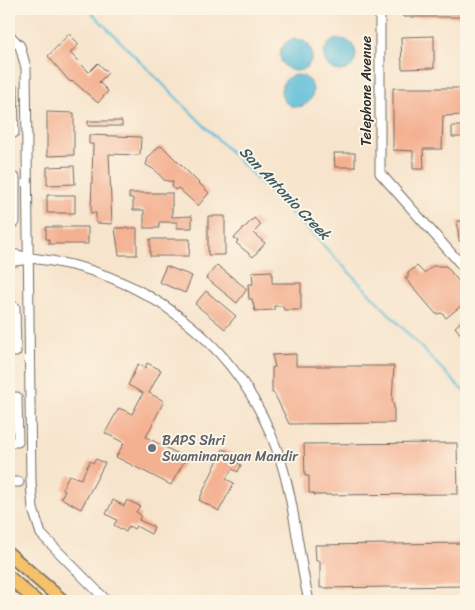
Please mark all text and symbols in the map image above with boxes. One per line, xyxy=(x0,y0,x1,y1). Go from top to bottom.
street label: Telephone Avenue xyxy=(354,36,379,146)
water label: San Antonio Creek xyxy=(233,140,338,247)
place label: BAPS Shri Swaminarayan Mandir xyxy=(162,428,299,469)
marker: BAPS Shri Swaminarayan Mandir xyxy=(146,442,158,454)

